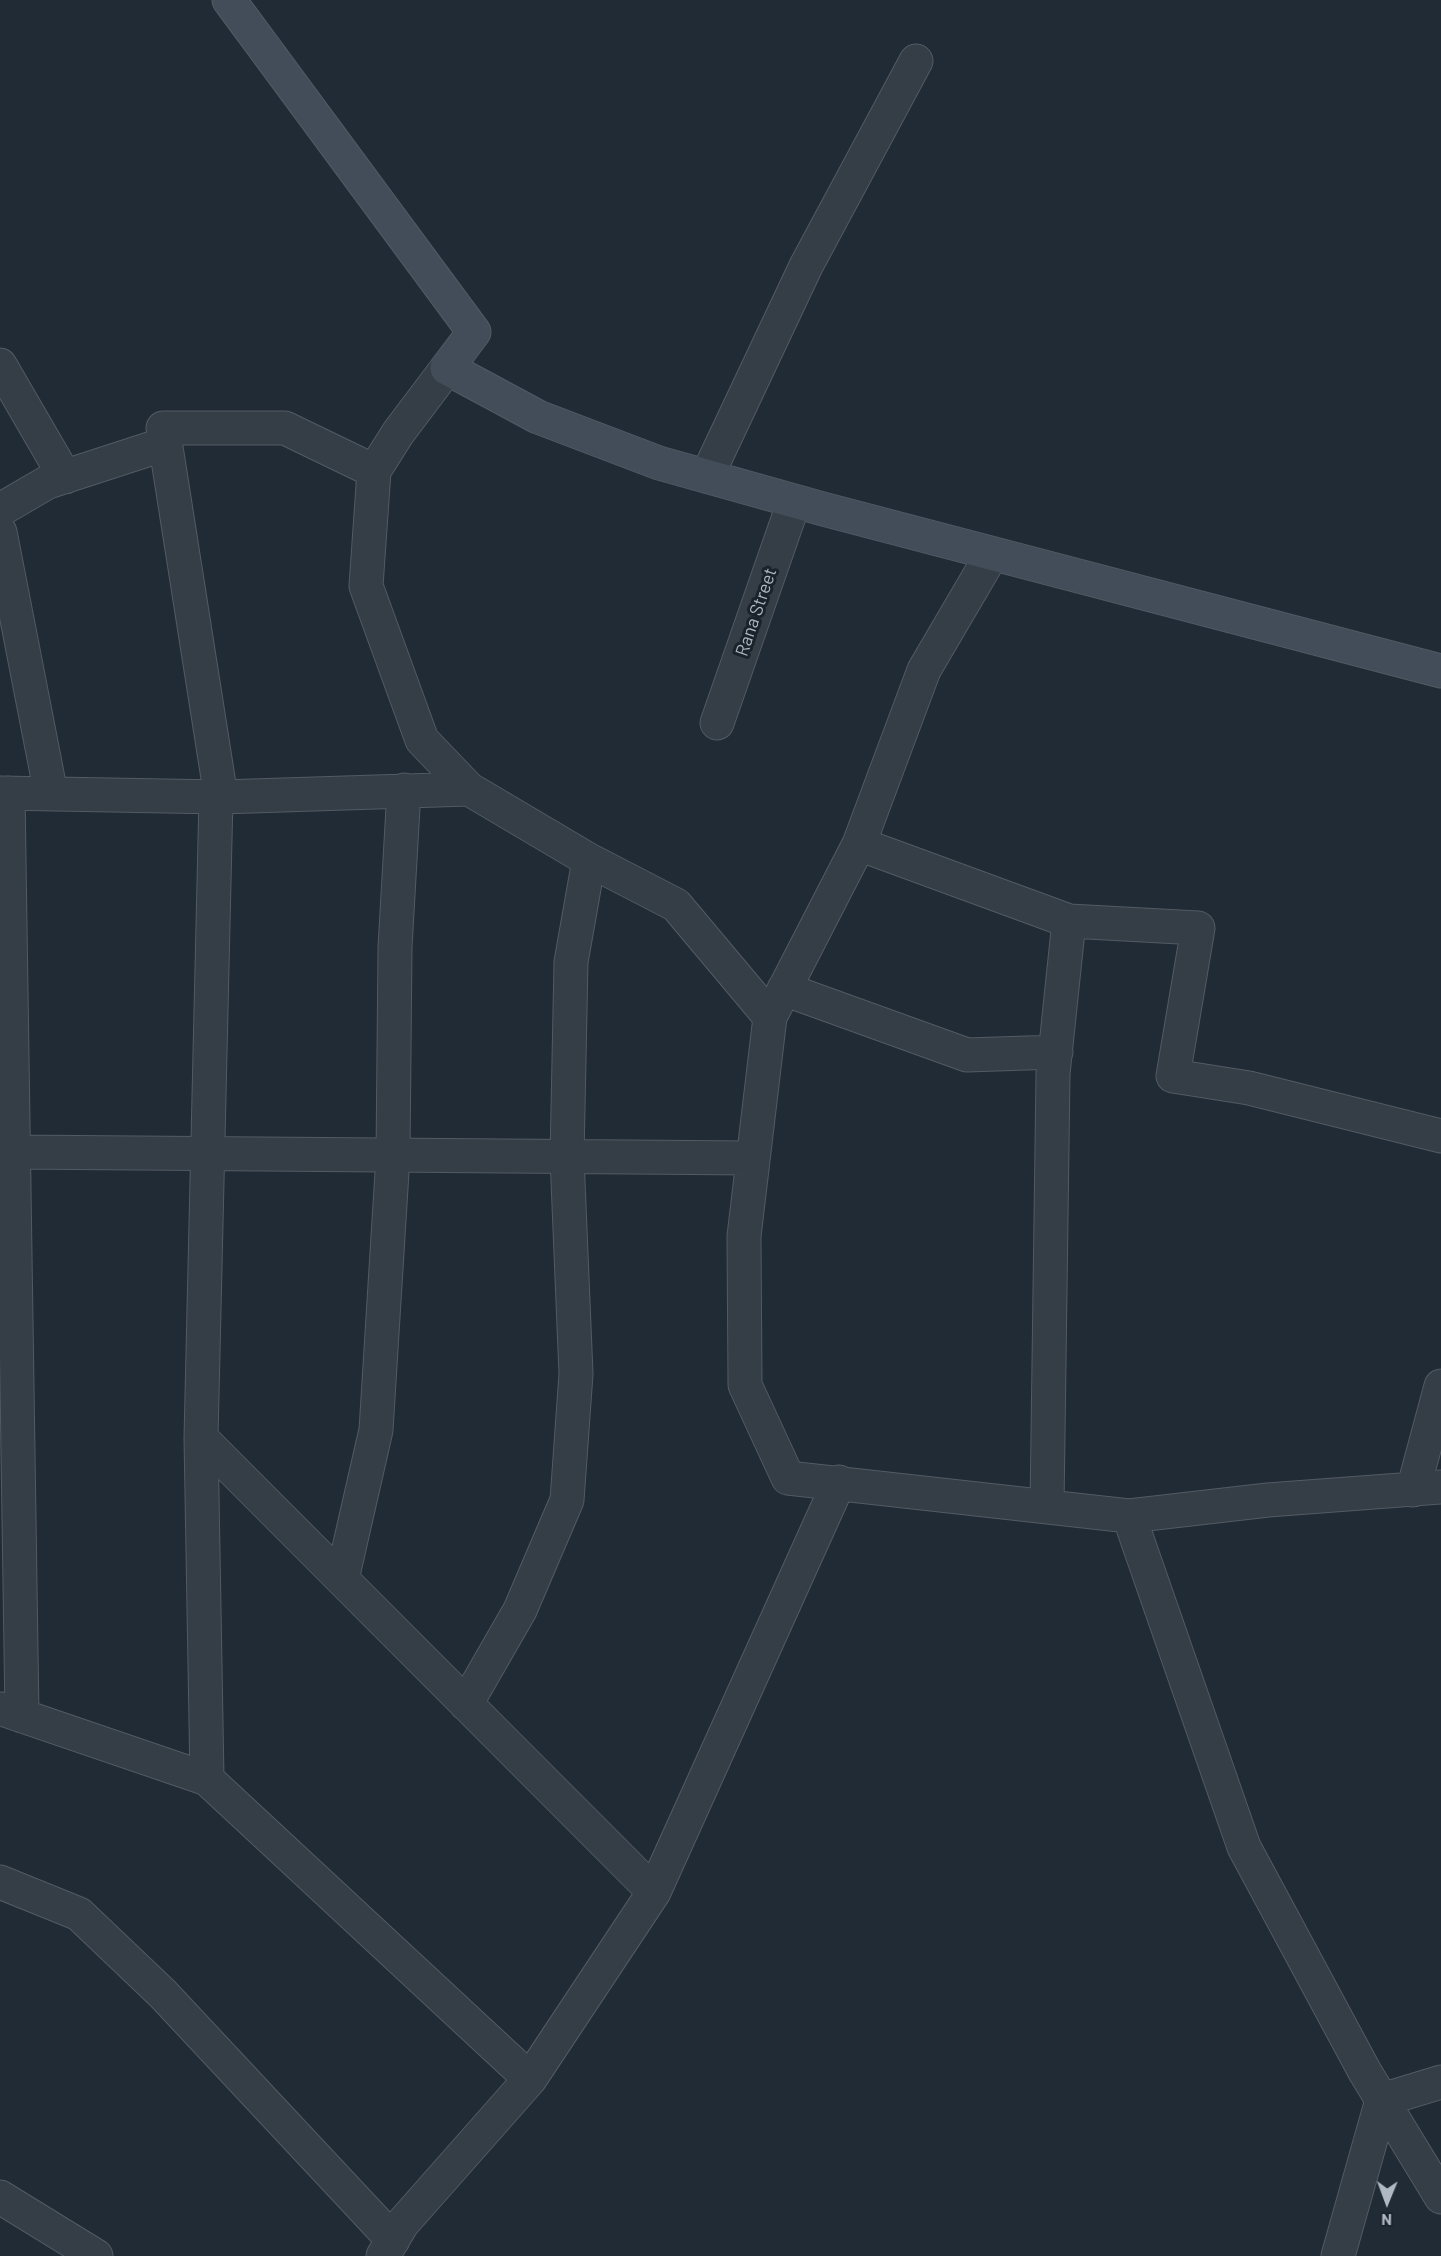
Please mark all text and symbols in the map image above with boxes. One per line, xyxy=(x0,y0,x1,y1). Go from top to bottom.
street label: Rana Street xyxy=(731,565,781,659)
north arrow xyxy=(1357,2172,1417,2232)
text: N xyxy=(1381,2211,1392,2230)

